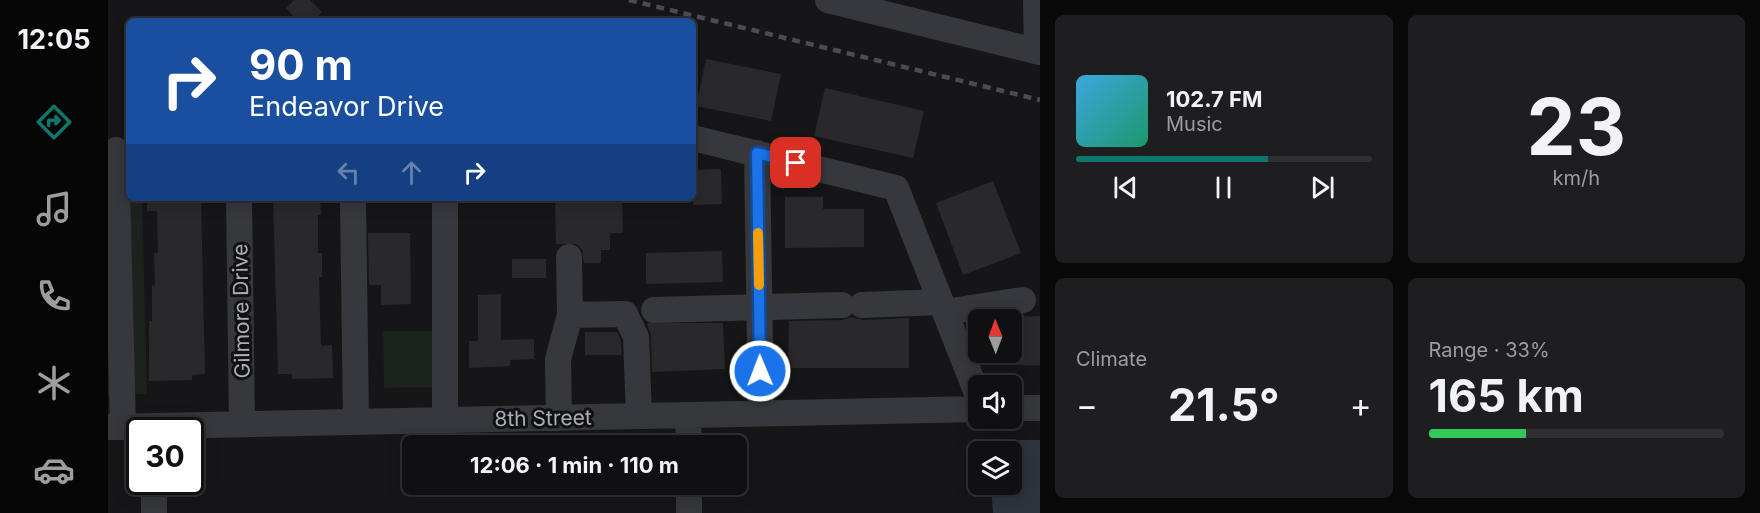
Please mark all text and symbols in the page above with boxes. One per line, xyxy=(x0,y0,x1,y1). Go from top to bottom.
text: 12:05 xyxy=(17,23,91,56)
text: 90 m xyxy=(249,39,353,90)
icon: right xyxy=(150,42,228,120)
text: 23 xyxy=(1527,79,1626,174)
text: 102.7 FM xyxy=(1166,86,1262,112)
text: Endeavor Drive xyxy=(249,90,444,123)
icon: directions xyxy=(33,101,75,143)
text: Music xyxy=(1166,112,1223,136)
pin xyxy=(770,137,821,188)
icon: arrive xyxy=(779,146,812,179)
icon: left xyxy=(332,156,365,189)
icon: ahead xyxy=(395,156,428,189)
icon: right xyxy=(458,156,491,189)
text: km/h xyxy=(1552,166,1600,190)
icon: previous xyxy=(1109,171,1142,204)
icon: pause xyxy=(1207,171,1240,204)
icon: next xyxy=(1306,171,1339,204)
icon: music xyxy=(33,188,75,230)
street label: Gilmore Drive xyxy=(227,243,255,379)
icon: phone xyxy=(33,275,75,317)
north arrow xyxy=(968,309,1022,363)
map controls xyxy=(968,309,1022,495)
text: Range · 33% xyxy=(1429,338,1550,362)
position arrow xyxy=(728,339,792,403)
text: Climate xyxy=(1076,347,1147,371)
icon: climate xyxy=(33,362,75,404)
text: 165 km xyxy=(1429,368,1584,423)
button: sound xyxy=(968,375,1022,429)
text: 21.5° xyxy=(1168,377,1280,432)
text: − xyxy=(1076,385,1098,425)
text: + xyxy=(1350,385,1372,425)
street label: 8th Street xyxy=(494,405,592,431)
speed limit sign: 30 xyxy=(126,417,204,495)
button: layers xyxy=(968,441,1022,495)
icon: car xyxy=(33,449,75,491)
text: 12:06 · 1 min · 110 m xyxy=(470,452,679,478)

